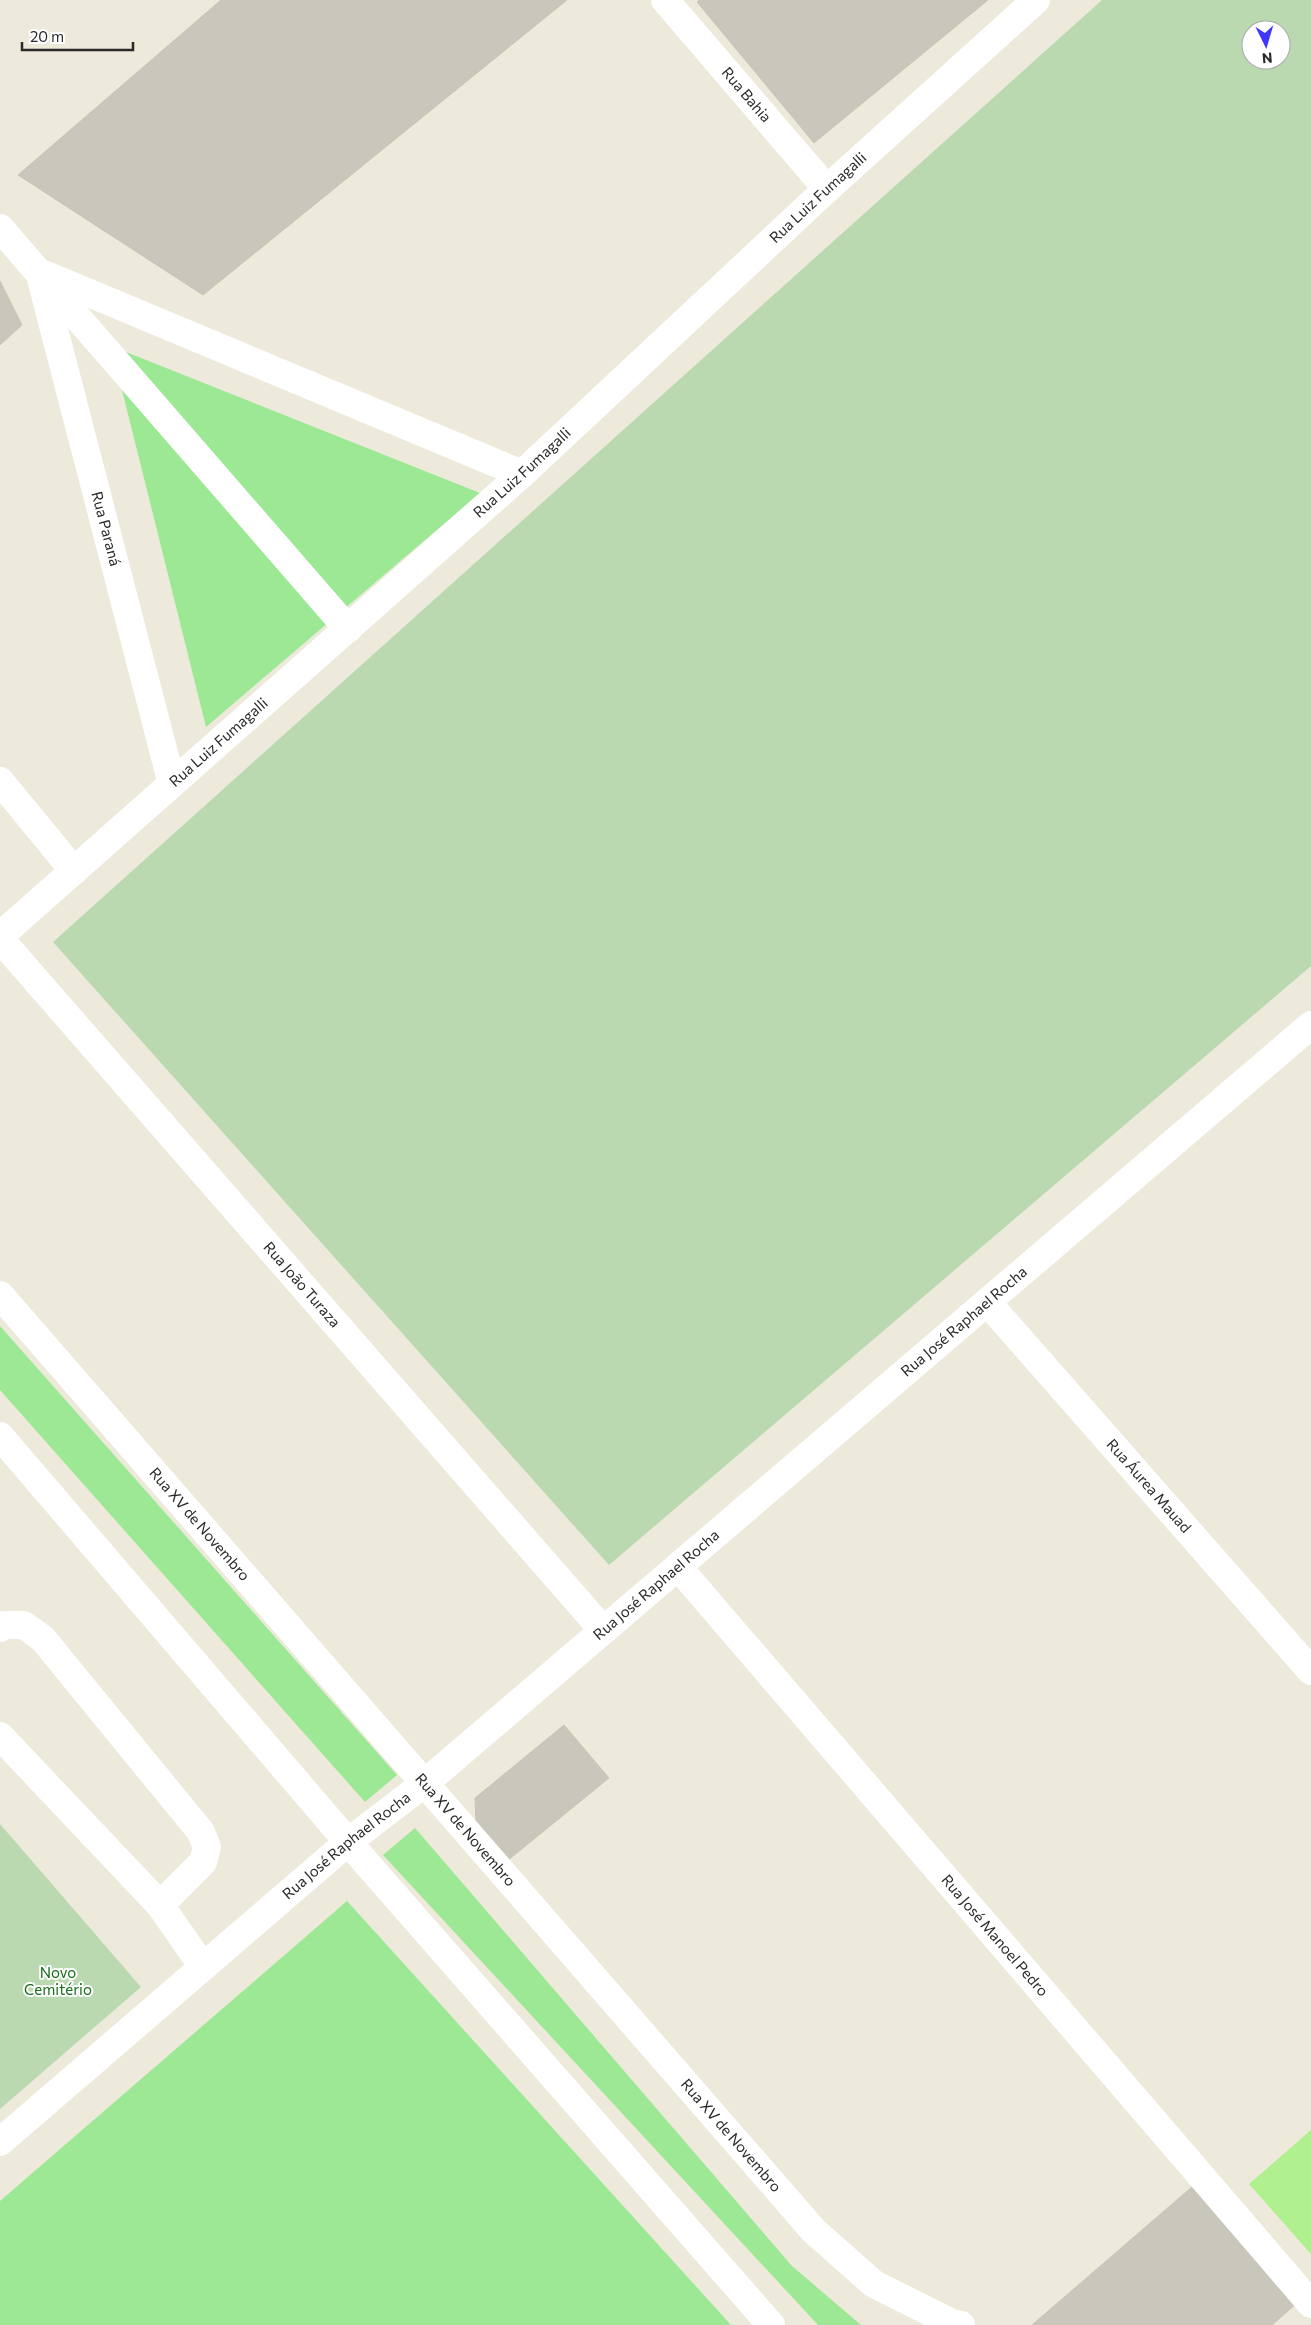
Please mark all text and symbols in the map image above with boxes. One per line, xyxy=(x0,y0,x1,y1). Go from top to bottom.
scale bar xyxy=(22,20,134,52)
north arrow xyxy=(1241,20,1291,70)
text: 20 m xyxy=(30,27,64,45)
text: N xyxy=(1261,50,1273,67)
street label: Rua Bahia xyxy=(718,63,776,126)
street label: Rua Luiz Fumagalli xyxy=(765,148,870,246)
street label: Rua Luiz Fumagalli xyxy=(469,423,574,521)
street label: Rua Paraná xyxy=(88,489,125,568)
street label: Rua Luiz Fumagalli xyxy=(165,693,271,790)
street label: Rua João Turaza xyxy=(260,1238,345,1331)
street label: Rua José Raphael Rocha xyxy=(897,1262,1030,1380)
street label: Rua Áurea Mauad xyxy=(1103,1435,1195,1536)
street label: Rua XV de Novembro xyxy=(146,1464,254,1584)
street label: Rua José Raphael Rocha xyxy=(589,1525,722,1643)
street label: Rua XV de Novembro xyxy=(412,1769,520,1890)
street label: Rua José Raphael Rocha xyxy=(278,1787,414,1903)
street label: Rua José Manoel Pedro xyxy=(938,1871,1053,2000)
park label: Novo Cemitério xyxy=(24,1963,92,1998)
street label: Rua XV de Novembro xyxy=(678,2075,786,2195)

